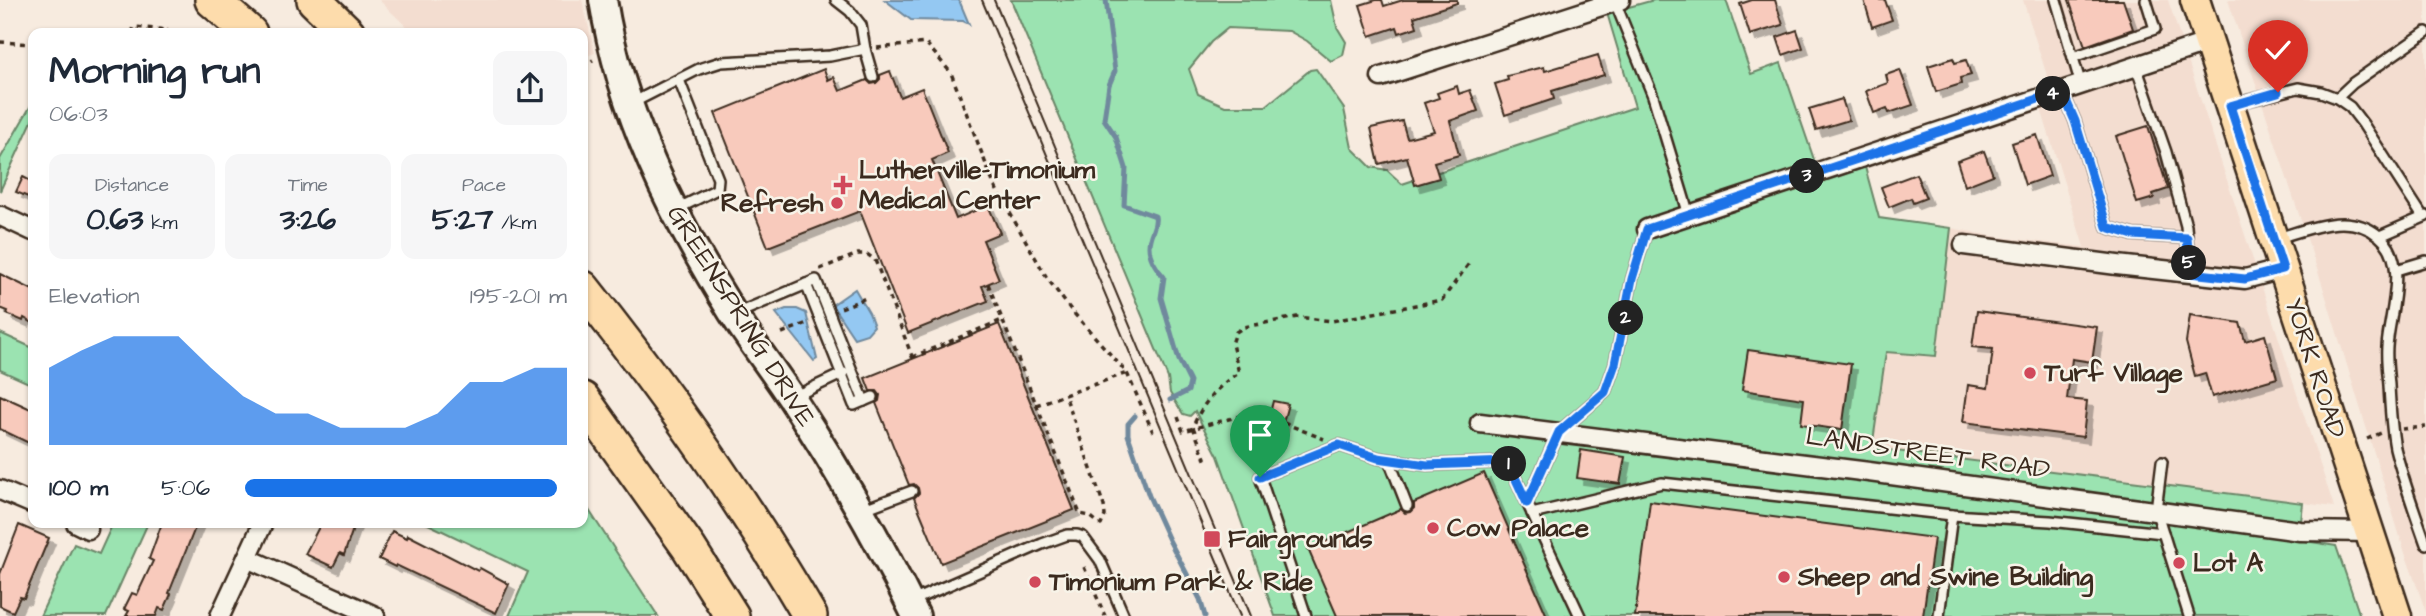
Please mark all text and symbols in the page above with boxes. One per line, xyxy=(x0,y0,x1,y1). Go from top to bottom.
pin xyxy=(2248,20,2308,92)
icon: check xyxy=(2259,31,2297,69)
text: Morning run xyxy=(49,46,261,98)
button: share xyxy=(493,51,567,125)
pin: 4 xyxy=(2036,76,2070,112)
text: 4 xyxy=(2046,80,2059,107)
text: 06:03 xyxy=(49,98,108,130)
place label: Lutherville-Timonium Medical Center xyxy=(859,152,1096,218)
pin: 3 xyxy=(1790,158,1825,194)
text: 3 xyxy=(1802,162,1811,189)
text: Distance xyxy=(95,172,169,199)
text: Time xyxy=(288,172,328,199)
text: Pace xyxy=(462,172,506,199)
marker: Lutherville-Timonium Medical Center xyxy=(833,175,853,195)
place label: Refresh xyxy=(721,185,824,221)
marker: Refresh xyxy=(829,195,845,211)
street label: GREENSPRING DRIVE xyxy=(658,198,824,434)
text: 0.63 xyxy=(86,199,144,241)
text: 3:26 xyxy=(280,199,336,241)
text: 5:27 xyxy=(432,199,494,241)
text: km xyxy=(144,210,178,237)
text: /km xyxy=(494,210,536,237)
pin: 5 xyxy=(2172,246,2206,280)
text: 5 xyxy=(2182,249,2195,276)
text: Elevation xyxy=(49,280,140,312)
text: 195–201 m xyxy=(470,280,567,312)
street label: YORK ROAD xyxy=(2275,293,2355,443)
pin: 2 xyxy=(1608,300,1644,336)
text: 2 xyxy=(1620,304,1631,331)
place label: Turf Village xyxy=(2043,355,2183,394)
marker: Turf Village xyxy=(2022,365,2038,381)
pin xyxy=(1230,405,1290,477)
icon: arrive xyxy=(1241,416,1279,454)
street label: LANDSTREET ROAD xyxy=(1804,418,2052,488)
pin: 1 xyxy=(1492,447,1526,482)
text: 1 xyxy=(1507,450,1510,477)
text: 100 m xyxy=(49,472,108,504)
text: 5:06 xyxy=(161,472,210,504)
place label: Cow Palace xyxy=(1447,510,1589,546)
marker: Cow Palace xyxy=(1425,520,1441,536)
place label: Fairgrounds xyxy=(1228,521,1372,560)
marker: Fairgrounds xyxy=(1202,529,1222,549)
place label: Lot A xyxy=(2193,545,2264,581)
marker: Lot A xyxy=(2171,555,2187,571)
place label: Sheep and Swine Building xyxy=(1797,559,2094,598)
place label: Timonium Park & Ride xyxy=(1048,564,1313,600)
marker: Sheep and Swine Building xyxy=(1776,569,1792,585)
marker: Timonium Park & Ride xyxy=(1027,574,1043,590)

